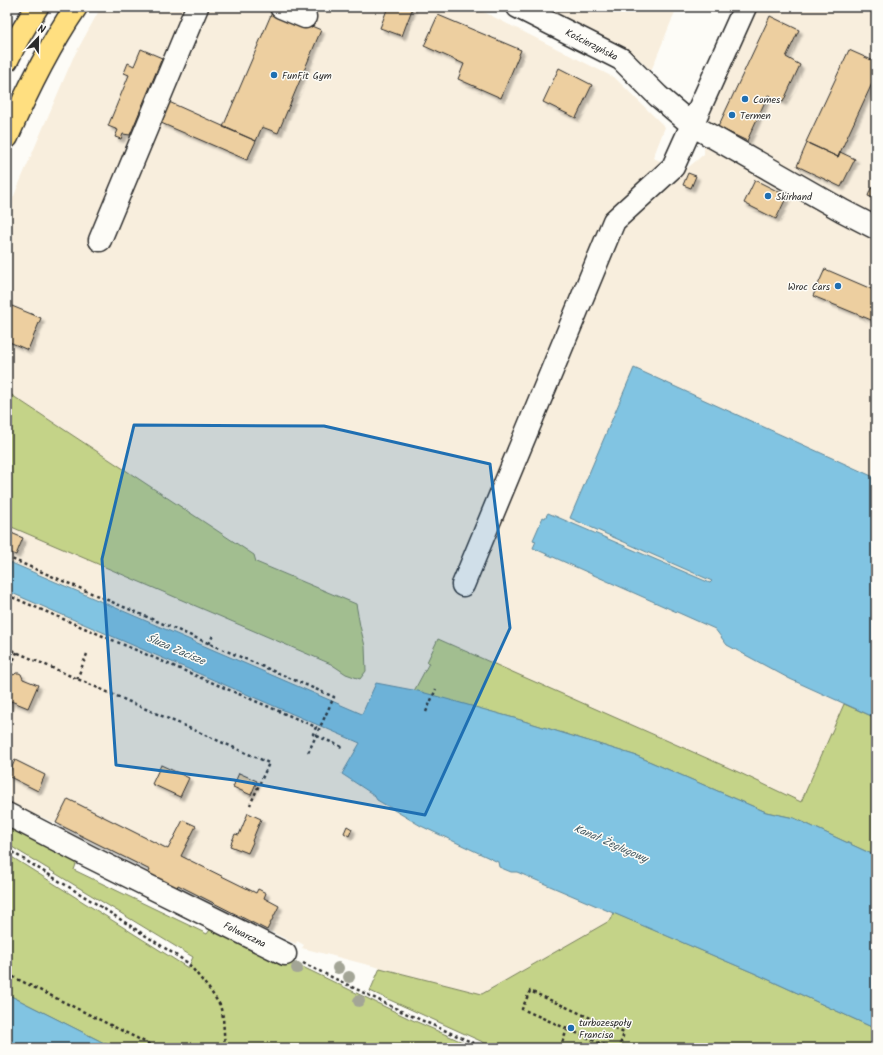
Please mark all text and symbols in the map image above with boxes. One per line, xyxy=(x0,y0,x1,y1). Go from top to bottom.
north arrow xyxy=(18,18,58,58)
text: N xyxy=(35,20,48,39)
street label: Kościerzyńska xyxy=(562,25,621,65)
place label: FunFit Gym xyxy=(282,68,332,84)
marker: FunFit Gym xyxy=(269,70,279,80)
place label: Comes xyxy=(753,92,781,108)
marker: Comes xyxy=(740,94,750,104)
place label: Termen xyxy=(740,108,771,124)
marker: Termen xyxy=(727,110,737,120)
place label: Skirhand xyxy=(776,189,813,205)
marker: Skirhand xyxy=(763,191,773,201)
place label: Wroc Cars xyxy=(788,279,831,295)
marker: Wroc Cars xyxy=(833,281,843,291)
water label: Śluza Zacisze xyxy=(143,629,209,671)
water label: Kanał Żeglugowy xyxy=(571,820,652,869)
street label: Folwarczna xyxy=(220,918,269,952)
place label: turbozespoły Francisa xyxy=(579,1015,632,1043)
marker: turbozespoły Francisa xyxy=(566,1023,576,1033)

